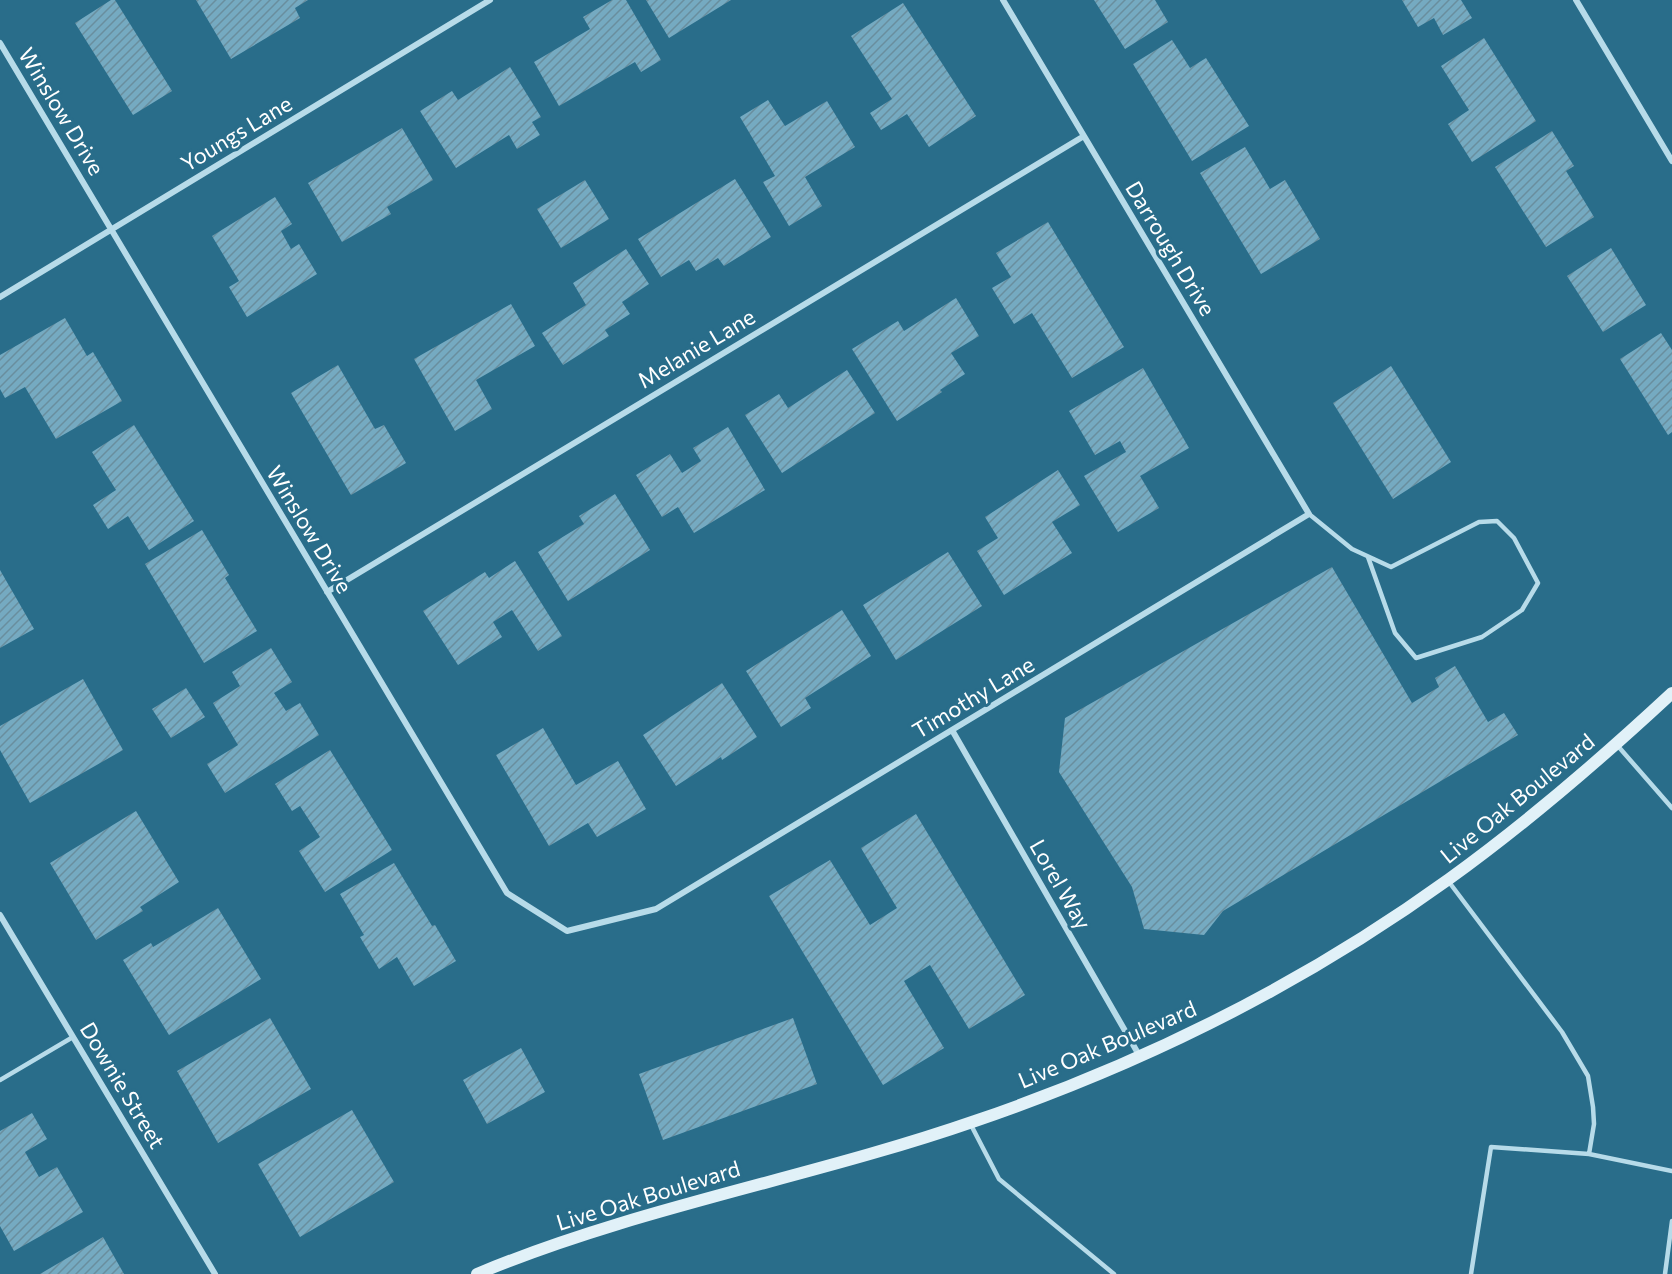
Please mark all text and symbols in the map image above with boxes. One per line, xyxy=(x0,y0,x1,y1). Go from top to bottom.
street label: Winslow Drive xyxy=(13,42,111,180)
street label: Youngs Lane xyxy=(176,89,296,177)
street label: Darrough Drive xyxy=(1120,176,1222,320)
street label: Melanie Lane xyxy=(632,302,760,394)
street label: Winslow Drive xyxy=(261,460,359,598)
street label: Timothy Lane xyxy=(907,650,1039,744)
street label: Live Oak Boulevard xyxy=(1434,727,1600,869)
street label: Lorel Way xyxy=(1024,834,1098,934)
street label: Live Oak Boulevard xyxy=(1014,994,1200,1094)
street label: Downie Street xyxy=(75,1017,171,1153)
street label: Live Oak Boulevard xyxy=(553,1154,743,1236)

